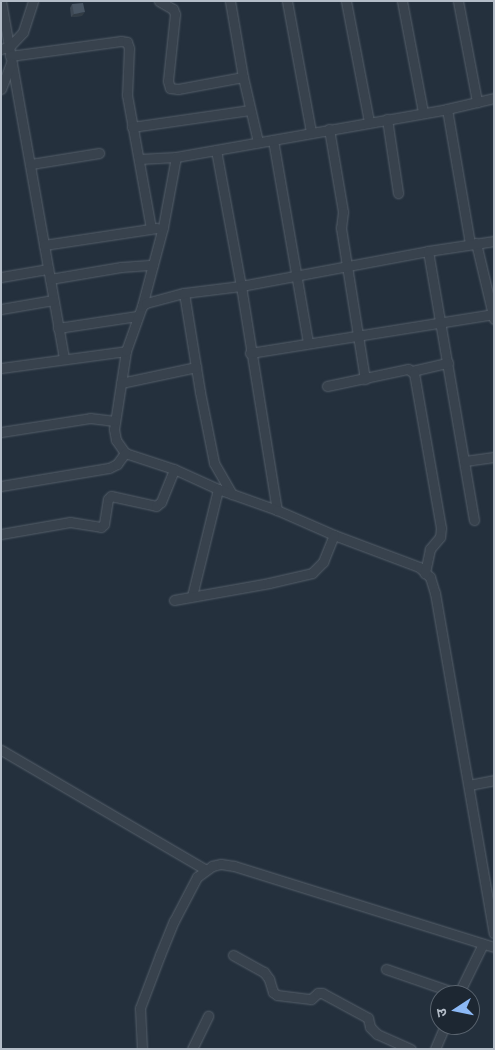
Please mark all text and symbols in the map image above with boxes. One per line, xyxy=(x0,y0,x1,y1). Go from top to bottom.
north arrow xyxy=(430,985,480,1035)
text: उ xyxy=(433,1007,450,1018)

